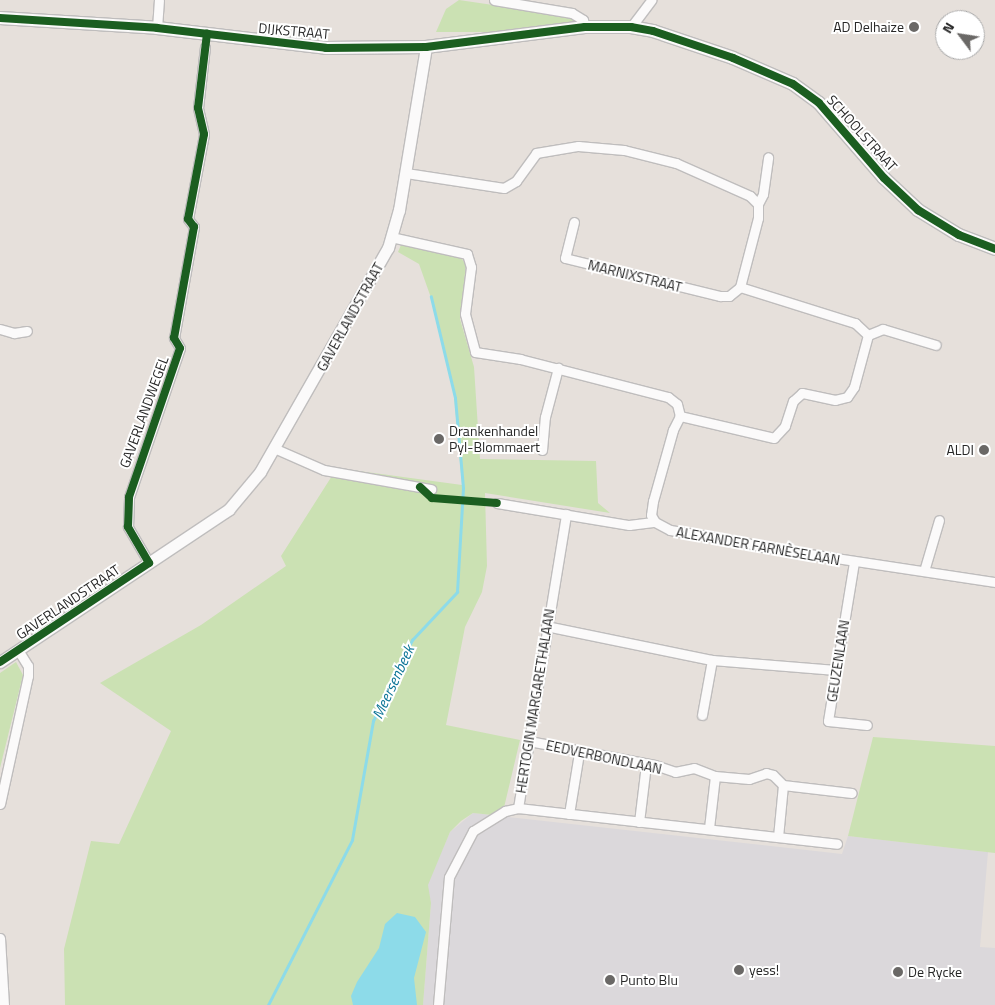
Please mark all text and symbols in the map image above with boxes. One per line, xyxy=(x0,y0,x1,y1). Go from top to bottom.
north arrow xyxy=(935,10,985,60)
text: N xyxy=(936,18,959,37)
place label: AD Delhaize xyxy=(833,19,904,35)
street label: DIJKSTRAAT xyxy=(258,20,330,42)
marker: AD Delhaize xyxy=(908,21,920,33)
street label: SCHOOLSTRAAT xyxy=(823,91,901,175)
street label: MARNIXSTRAAT xyxy=(586,256,684,296)
street label: GAVERLANDSTRAAT xyxy=(313,260,387,374)
street label: GAVERLANDWEGEL xyxy=(116,354,172,470)
place label: Drankenhandel Pyl-Blommaert xyxy=(449,423,540,456)
marker: Drankenhandel Pyl-Blommaert xyxy=(433,433,445,445)
place label: ALDI xyxy=(946,442,974,458)
marker: ALDI xyxy=(978,444,990,456)
street label: ALEXANDER FARNÈSELAAN xyxy=(675,523,841,569)
street label: GAVERLANDSTRAAT xyxy=(13,561,123,643)
street label: HERTOGIN MARGARETHALAAN xyxy=(512,607,558,795)
street label: GEUZENLAAN xyxy=(823,619,853,703)
water label: Meersenbeek xyxy=(368,642,418,722)
street label: EEDVERBONDLAAN xyxy=(545,737,663,777)
place label: yess! xyxy=(749,962,779,978)
marker: yess! xyxy=(733,964,745,976)
place label: De Rycke xyxy=(908,964,962,980)
marker: De Rycke xyxy=(892,966,904,978)
place label: Punto Blu xyxy=(620,972,678,988)
marker: Punto Blu xyxy=(604,974,616,986)

